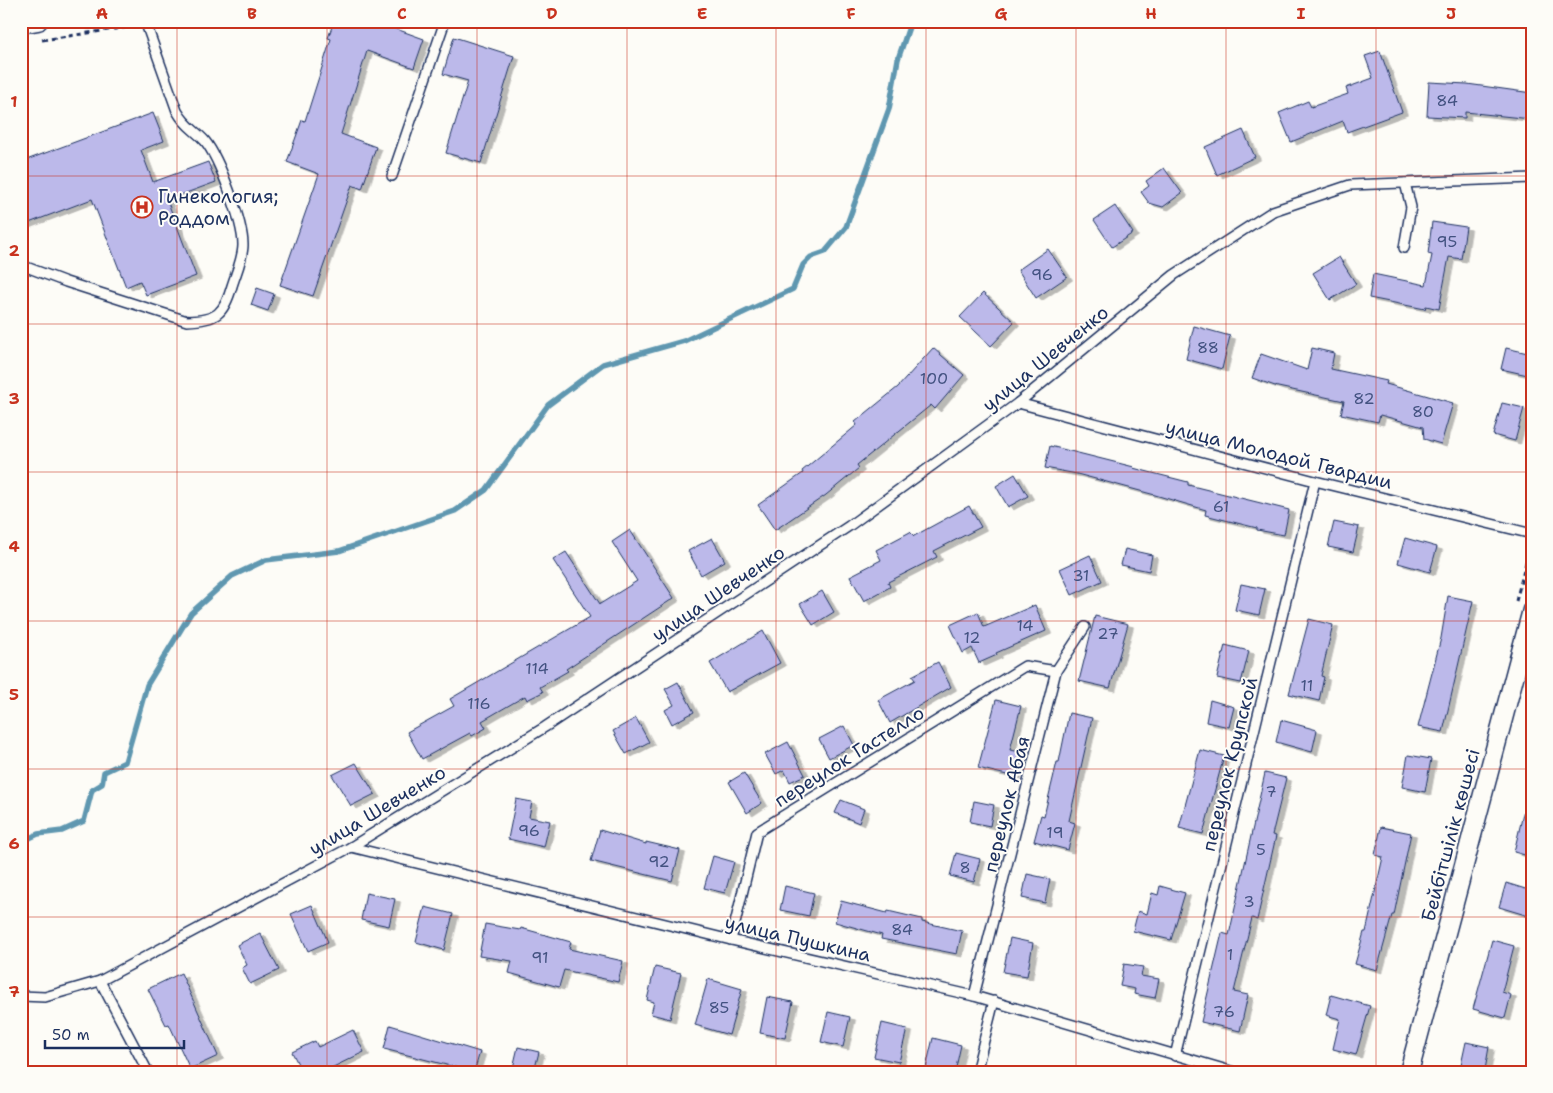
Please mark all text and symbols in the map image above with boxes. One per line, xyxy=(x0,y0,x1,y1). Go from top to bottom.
text: A xyxy=(96,3,108,24)
text: B xyxy=(247,3,257,24)
text: C xyxy=(397,3,407,24)
text: D xyxy=(546,3,558,24)
text: E xyxy=(697,3,707,24)
text: F xyxy=(846,3,856,24)
text: G xyxy=(995,3,1008,24)
text: H xyxy=(1145,3,1157,24)
text: I xyxy=(1297,3,1306,24)
text: J xyxy=(1446,3,1456,24)
house number: 84 xyxy=(1436,90,1458,111)
text: 1 xyxy=(10,91,18,112)
place label: Гинекология; Роддом xyxy=(158,184,278,231)
hospital icon: Гинекология; Роддом xyxy=(130,195,154,219)
house number: 95 xyxy=(1437,231,1457,252)
text: 2 xyxy=(8,240,20,261)
house number: 96 xyxy=(1031,264,1053,285)
street label: улица Шевченко xyxy=(977,300,1114,417)
house number: 88 xyxy=(1197,337,1219,358)
house number: 100 xyxy=(920,368,948,389)
text: 3 xyxy=(8,388,20,409)
house number: 82 xyxy=(1353,388,1375,409)
house number: 80 xyxy=(1412,401,1434,422)
street label: улица Молодой Гвардии xyxy=(1163,414,1395,495)
house number: 61 xyxy=(1213,496,1229,517)
text: 4 xyxy=(8,536,20,557)
street label: улица Шевченко xyxy=(647,540,790,647)
house number: 31 xyxy=(1072,565,1090,586)
house number: 14 xyxy=(1016,615,1034,636)
house number: 27 xyxy=(1097,623,1119,644)
house number: 12 xyxy=(963,627,981,648)
house number: 114 xyxy=(525,658,549,679)
street label: переулок Крупской xyxy=(1196,674,1263,854)
house number: 11 xyxy=(1301,675,1313,696)
text: 5 xyxy=(9,684,19,705)
house number: 116 xyxy=(467,693,491,714)
street label: переулок Гастелло xyxy=(769,700,929,813)
street label: переулок Абая xyxy=(977,733,1036,875)
street label: Бейбітшілік көшесі xyxy=(1415,746,1486,924)
street label: улица Шевченко xyxy=(304,760,450,861)
house number: 7 xyxy=(1265,781,1277,802)
house number: 96 xyxy=(518,820,540,841)
house number: 19 xyxy=(1046,822,1064,843)
text: 6 xyxy=(8,833,20,854)
house number: 5 xyxy=(1256,839,1266,860)
house number: 92 xyxy=(648,851,670,872)
house number: 8 xyxy=(959,857,971,878)
house number: 3 xyxy=(1243,891,1255,912)
street label: улица Пушкина xyxy=(722,910,874,967)
house number: 84 xyxy=(891,919,913,940)
house number: 1 xyxy=(1227,944,1233,965)
house number: 91 xyxy=(531,947,549,968)
text: 7 xyxy=(8,981,20,1002)
house number: 85 xyxy=(709,997,729,1018)
house number: 76 xyxy=(1213,1001,1235,1022)
scale bar xyxy=(45,1018,184,1050)
text: 50 m xyxy=(52,1025,90,1045)

